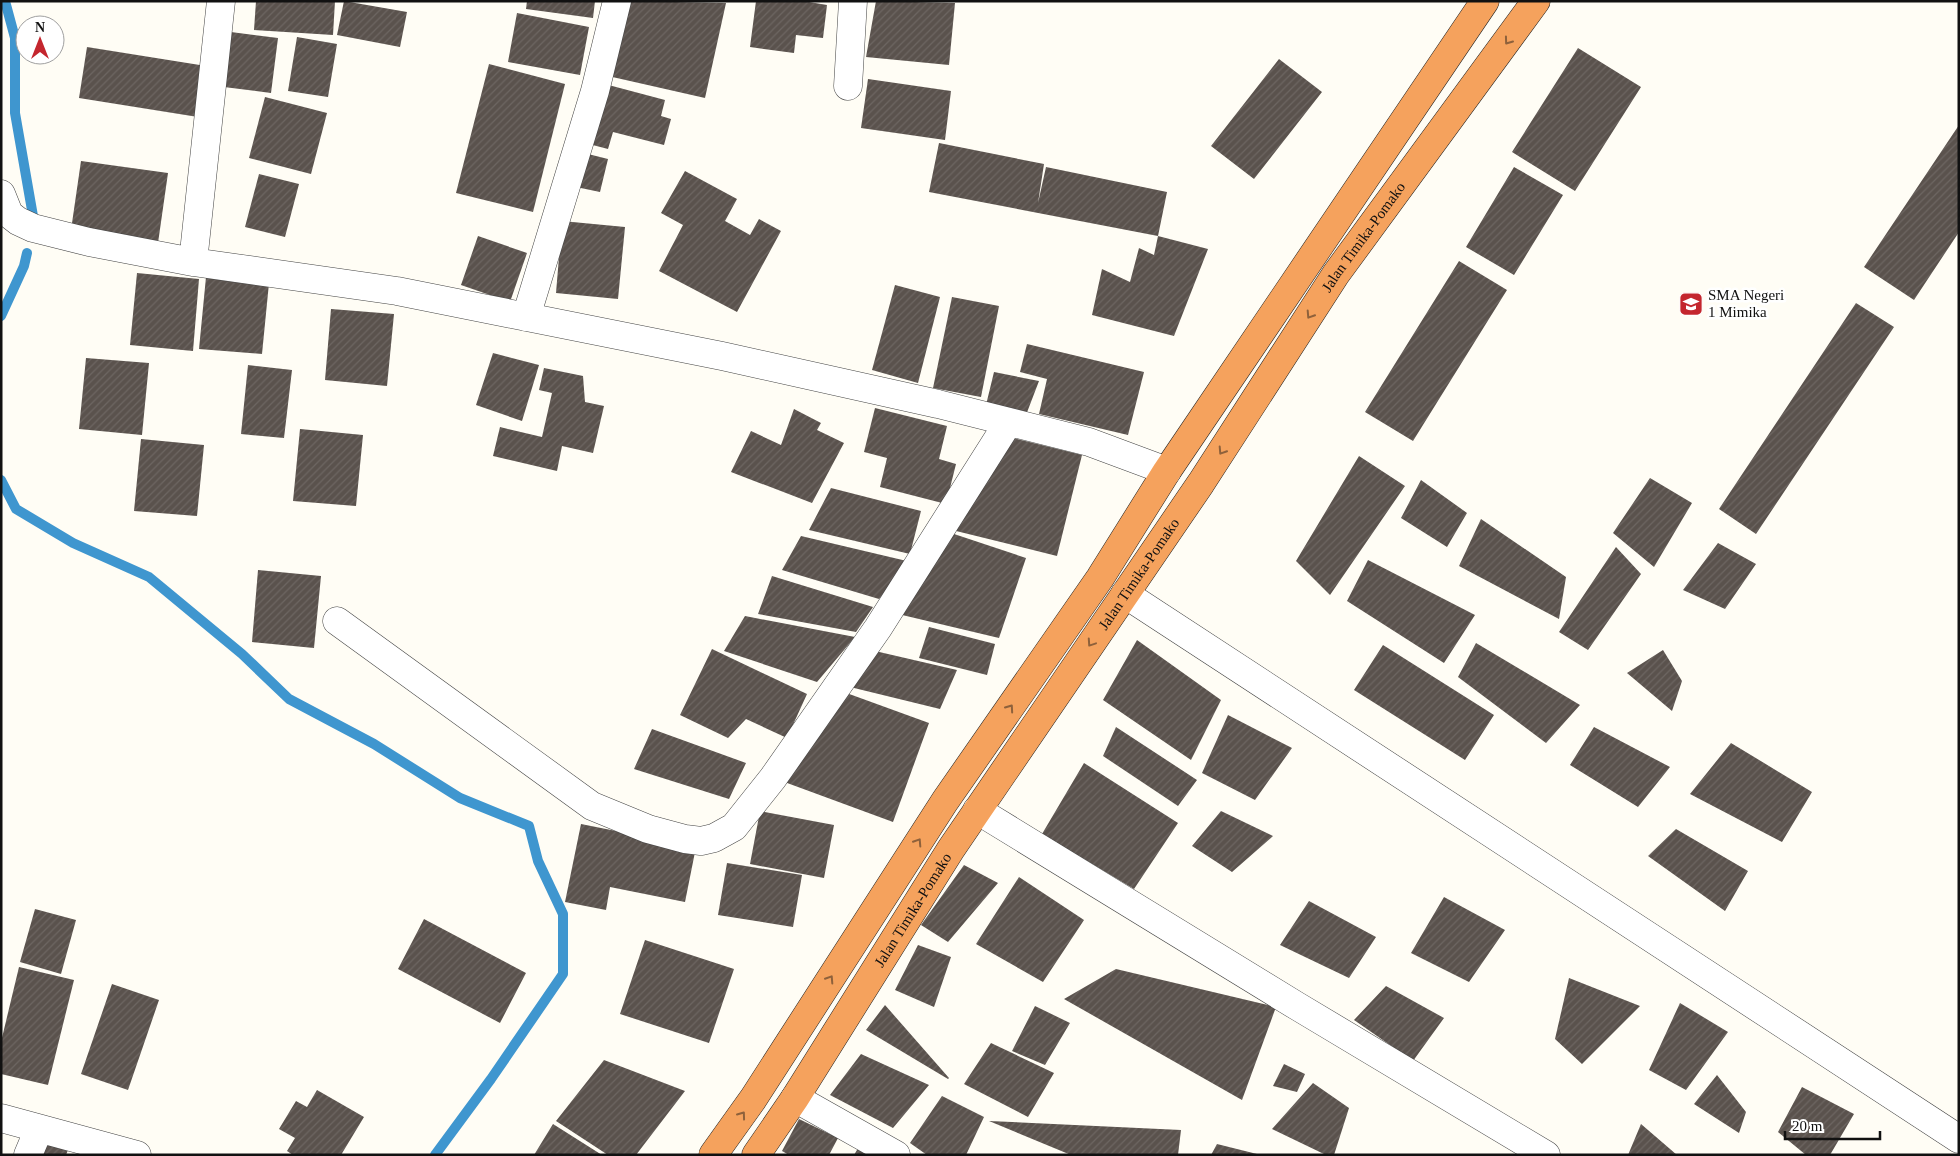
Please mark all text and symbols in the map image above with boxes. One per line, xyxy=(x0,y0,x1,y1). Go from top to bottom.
north arrow xyxy=(15,15,65,65)
text: N xyxy=(35,20,45,35)
one-way arrow xyxy=(1505,35,1513,44)
street label: Jalan Timika-Pomako xyxy=(1319,179,1408,295)
place label: SMA Negeri 1 Mimika xyxy=(1708,287,1784,320)
school or university icon: SMA Negeri 1 Mimika xyxy=(1678,291,1704,317)
one-way arrow xyxy=(1307,309,1316,318)
one-way arrow xyxy=(1218,446,1228,455)
street label: Jalan Timika-Pomako xyxy=(1095,515,1183,633)
one-way arrow xyxy=(1088,638,1097,647)
one-way arrow xyxy=(1004,704,1013,714)
one-way arrow xyxy=(912,839,922,848)
street label: Jalan Timika-Pomako xyxy=(871,850,954,970)
one-way arrow xyxy=(824,975,834,984)
scale bar xyxy=(1785,1108,1880,1140)
one-way arrow xyxy=(736,1112,744,1121)
text: 20 m xyxy=(1792,1118,1823,1134)

